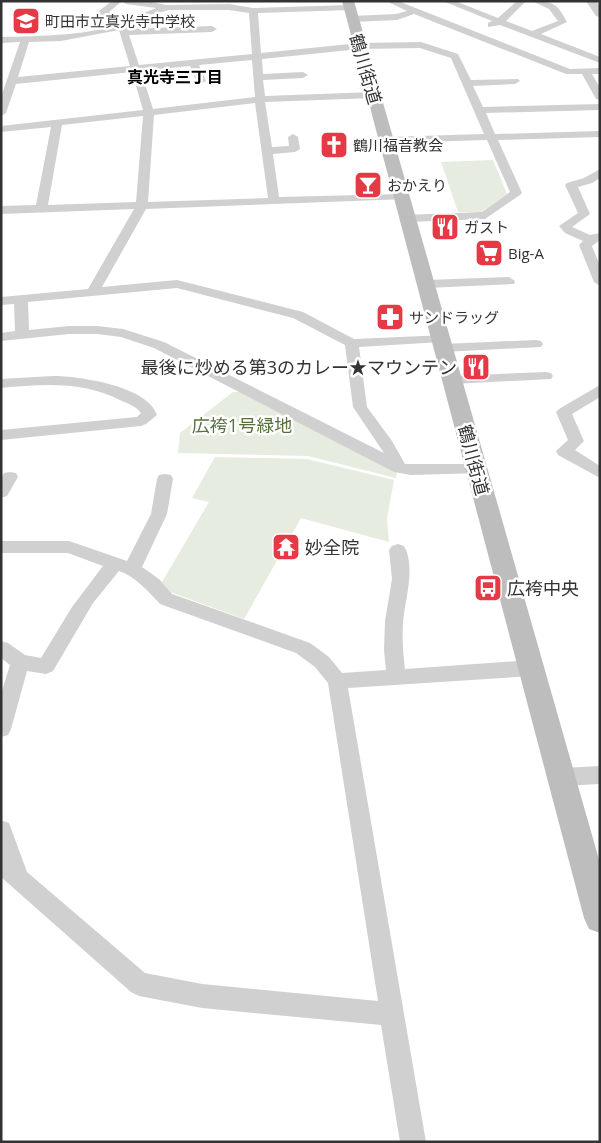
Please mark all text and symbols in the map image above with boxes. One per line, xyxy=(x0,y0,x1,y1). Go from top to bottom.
school or university icon: 町田市立真光寺中学校 xyxy=(11,6,41,36)
place label: 町田市立真光寺中学校 xyxy=(45,11,195,31)
street label: 鶴川街道 xyxy=(345,31,387,107)
district label: 真光寺三丁目 xyxy=(127,66,223,88)
church icon: 鶴川福音教会 xyxy=(319,130,349,160)
place label: 鶴川福音教会 xyxy=(353,135,443,155)
bar icon: おかえり xyxy=(353,170,383,200)
place label: おかえり xyxy=(387,175,447,195)
restaurant icon: ガスト xyxy=(430,212,460,242)
place label: ガスト xyxy=(464,217,509,237)
supermarket icon: Big-A xyxy=(474,238,504,268)
place label: Big-A xyxy=(508,243,544,263)
pharmacy icon: サンドラッグ xyxy=(375,302,405,332)
place label: サンドラッグ xyxy=(409,307,499,327)
restaurant icon: 最後に炒める第3のカレー★マウンテン xyxy=(461,352,491,382)
place label: 最後に炒める第3のカレー★マウンテン xyxy=(141,355,457,379)
park label: 広袴1号緑地 xyxy=(192,413,292,437)
street label: 鶴川街道 xyxy=(453,422,495,498)
temple icon: 妙全院 xyxy=(271,532,301,562)
place label: 妙全院 xyxy=(305,535,359,559)
bus stop icon: 広袴中央 xyxy=(473,573,503,603)
place label: 広袴中央 xyxy=(507,576,579,600)

